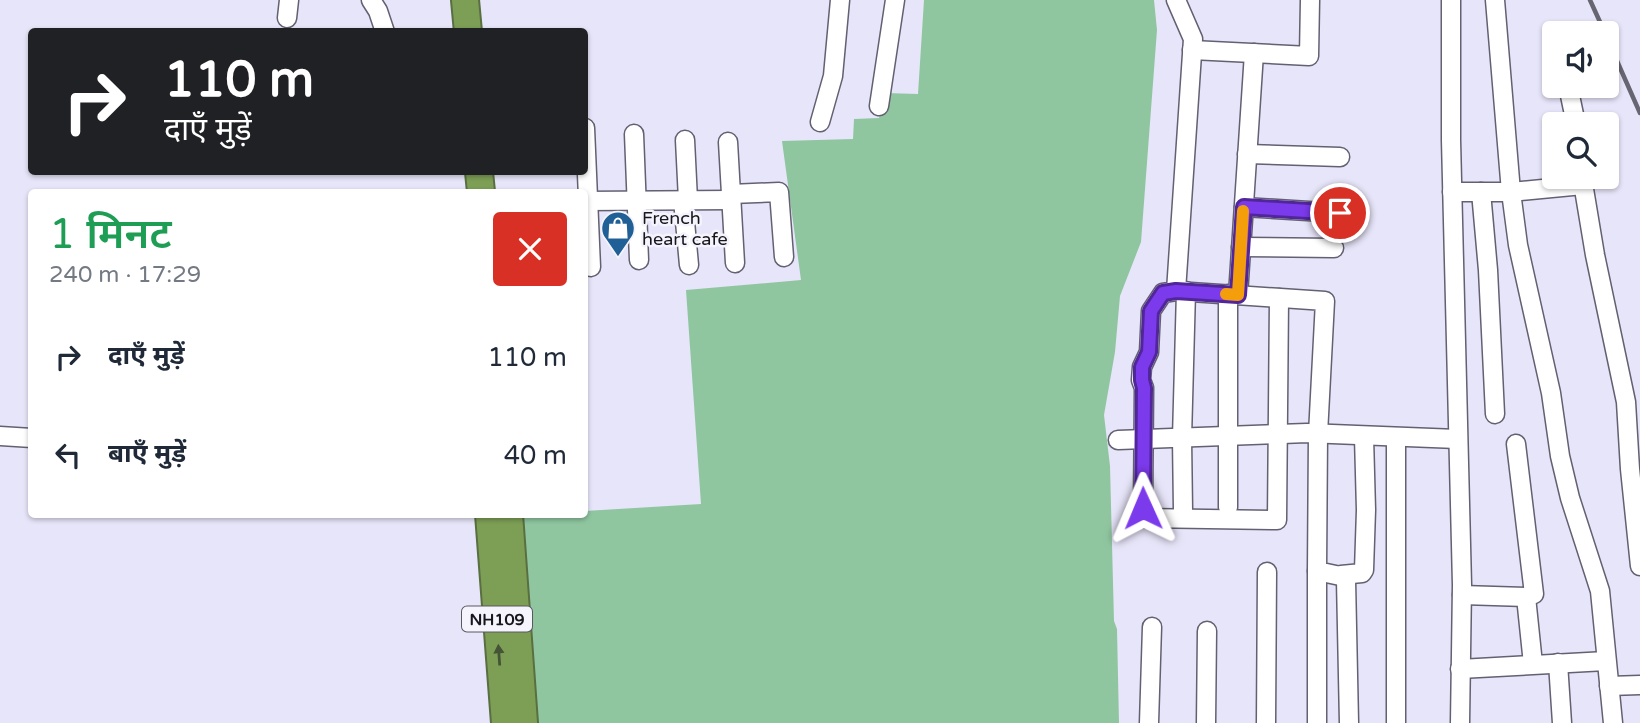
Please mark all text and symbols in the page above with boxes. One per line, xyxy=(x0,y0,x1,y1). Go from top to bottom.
map controls xyxy=(1542,21,1619,189)
button: sound xyxy=(1542,21,1619,98)
text: 110 m xyxy=(164,51,314,110)
icon: right xyxy=(49,56,140,147)
text: दाएँ मुड़ें xyxy=(164,111,252,149)
button: search xyxy=(1542,112,1619,189)
pin xyxy=(1310,183,1370,243)
icon: arrive xyxy=(1321,194,1359,232)
place label: French heart cafe xyxy=(642,207,728,250)
text: 1 मिनट xyxy=(49,209,172,260)
shop icon: French heart cafe xyxy=(599,209,637,258)
button: close xyxy=(493,212,567,286)
text: 240 m · 17:29 xyxy=(49,261,201,289)
icon: right xyxy=(49,338,87,376)
text: दाएँ मुड़ें xyxy=(108,340,185,371)
text: 110 m xyxy=(487,342,567,373)
icon: left xyxy=(49,436,87,474)
text: बाएँ मुड़ें xyxy=(108,438,186,469)
text: 40 m xyxy=(504,440,567,471)
position arrow xyxy=(1106,471,1180,545)
road number: NH109 xyxy=(462,606,532,632)
one-way arrow xyxy=(493,644,504,666)

